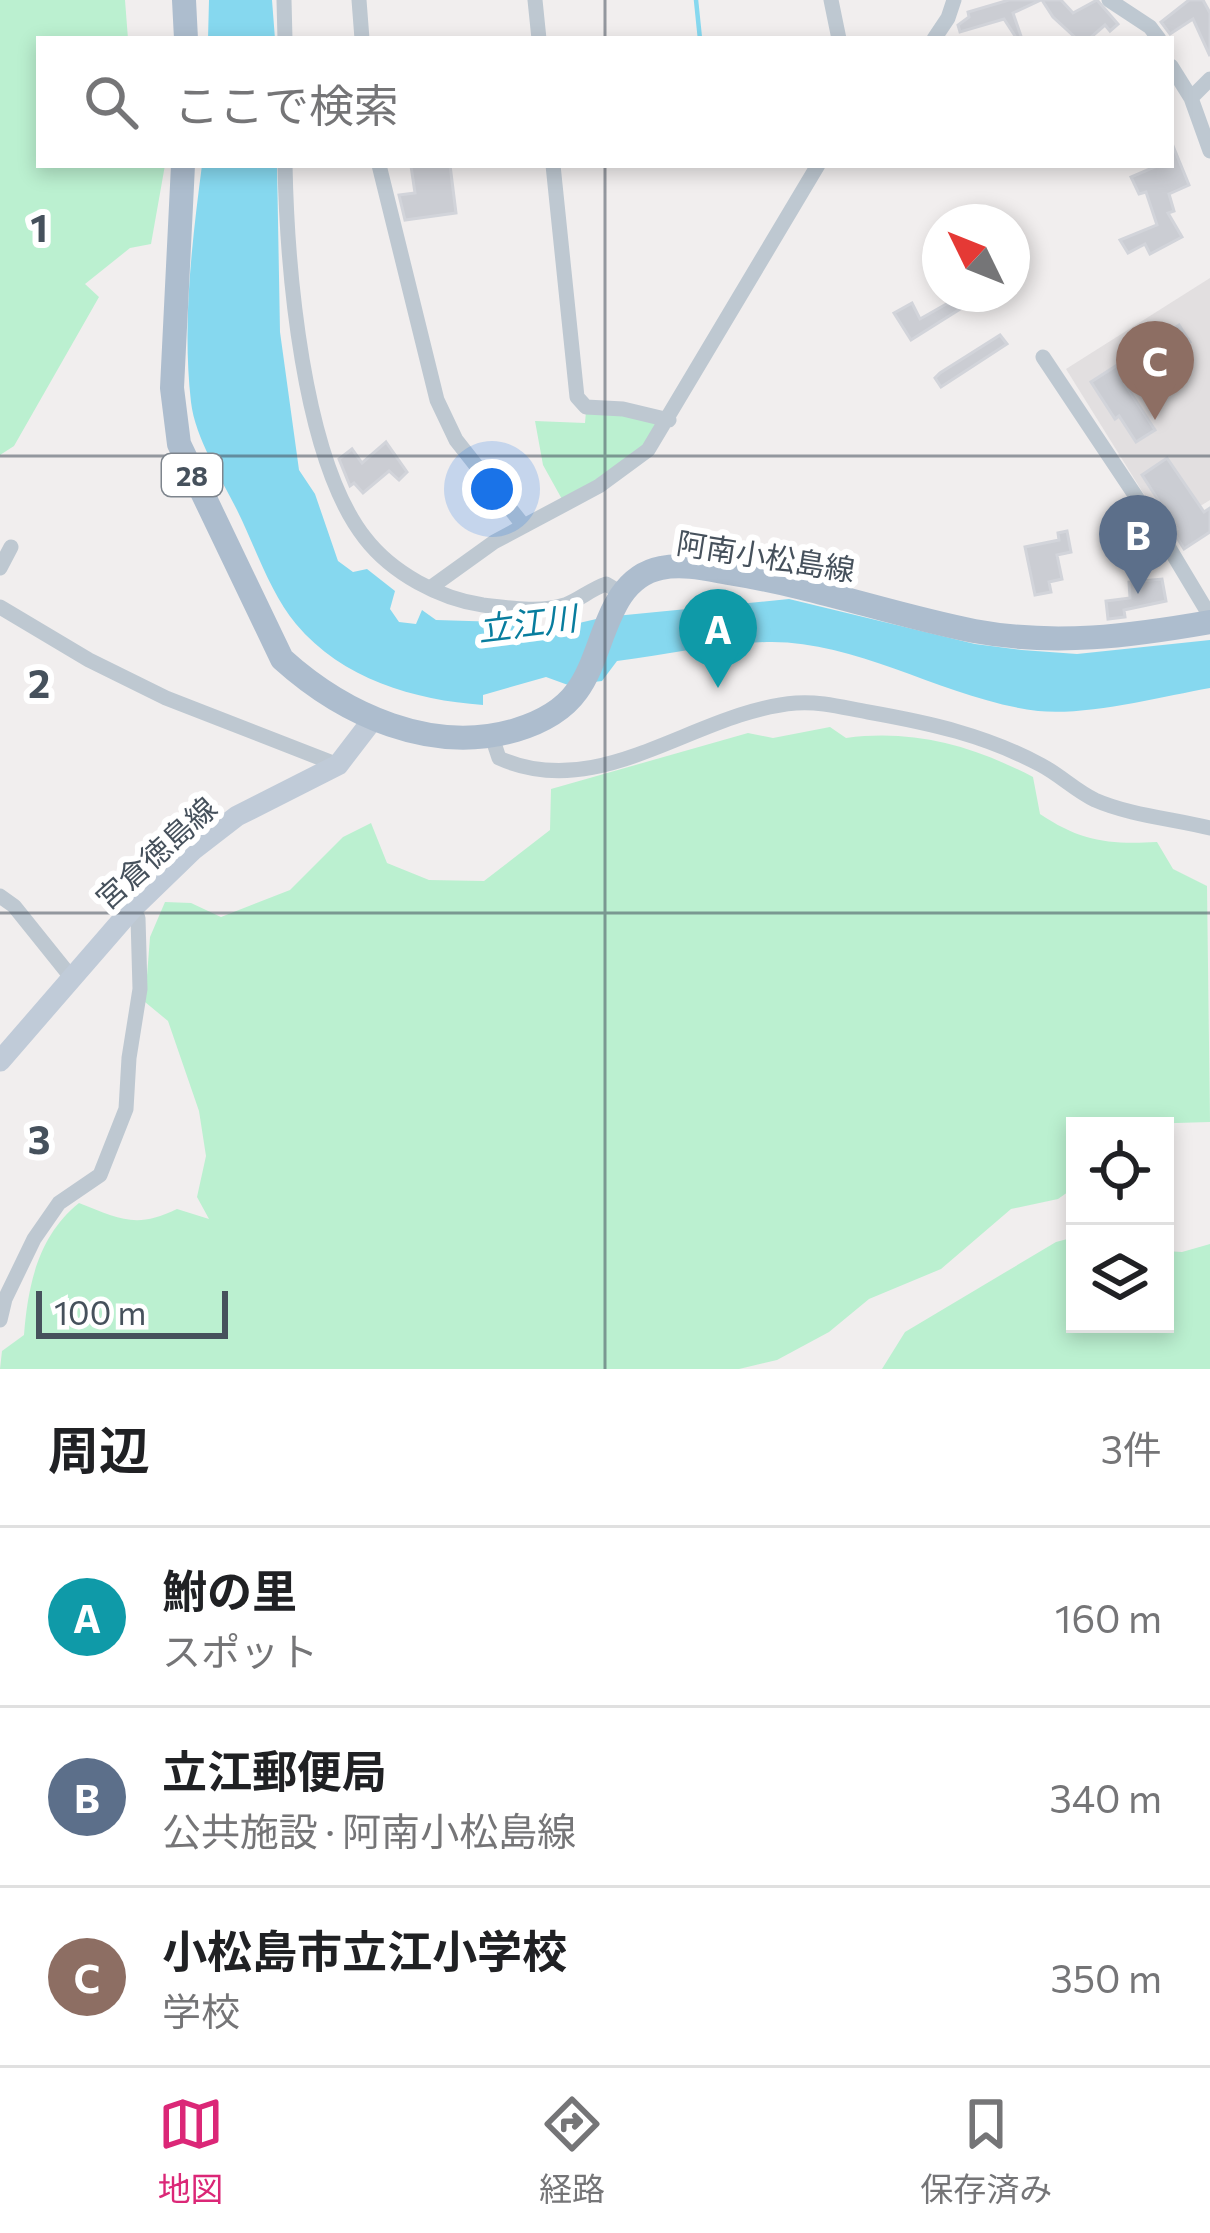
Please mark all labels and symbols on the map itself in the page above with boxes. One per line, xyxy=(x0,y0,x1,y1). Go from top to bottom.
text: 1 xyxy=(30,202,48,250)
north arrow xyxy=(922,204,1030,312)
pin: C xyxy=(1116,321,1194,420)
road number: 28 xyxy=(162,454,222,496)
your location xyxy=(462,459,522,519)
pin: B xyxy=(1099,495,1177,594)
street label: 阿南小松島線 xyxy=(674,523,858,587)
pin: A xyxy=(679,589,757,688)
water label: 立江川 xyxy=(475,595,582,648)
text: 2 xyxy=(28,658,50,706)
street label: 宮倉徳島線 xyxy=(87,788,223,916)
text: 3 xyxy=(28,1114,50,1162)
scale bar xyxy=(36,1285,228,1338)

